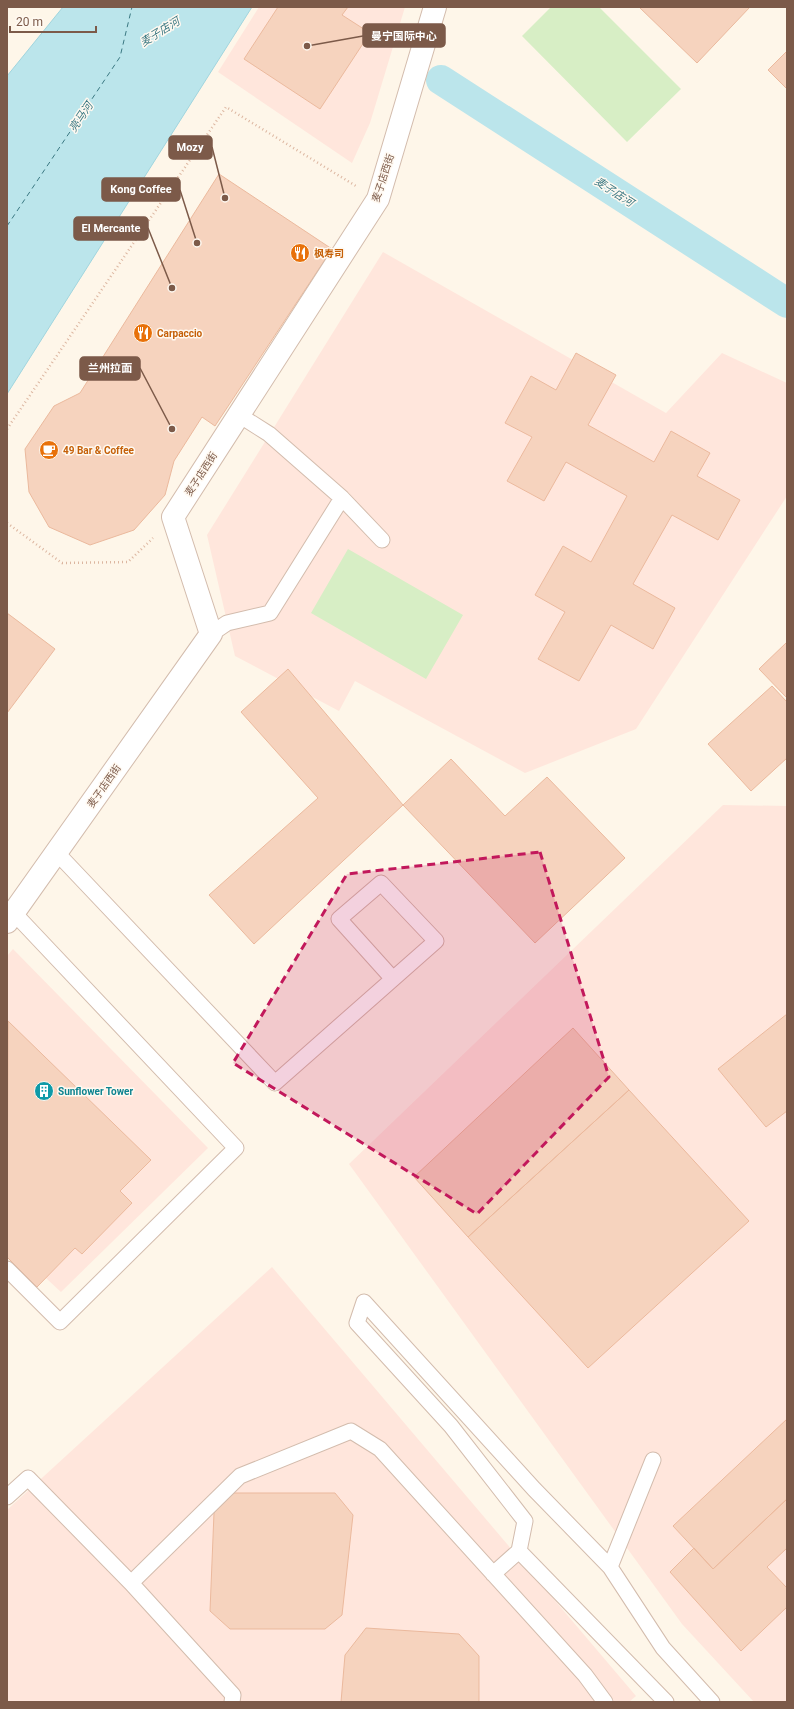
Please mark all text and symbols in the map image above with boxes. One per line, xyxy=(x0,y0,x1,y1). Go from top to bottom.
scale bar xyxy=(10,8,96,34)
water label: 麦子店河 xyxy=(138,14,184,49)
text: 20 m xyxy=(16,15,43,29)
callout: 曼宁国际中心 xyxy=(363,24,445,47)
text: 曼宁国际中心 xyxy=(371,30,437,43)
water label: 亮马河 xyxy=(66,98,97,134)
callout: Mozy xyxy=(169,136,212,159)
text: Mozy xyxy=(177,141,204,154)
street label: 麦子店西街 xyxy=(370,153,396,203)
water label: 麦子店河 xyxy=(592,175,638,211)
callout: Kong Coffee xyxy=(102,178,180,201)
text: Kong Coffee xyxy=(110,183,172,196)
callout: El Mercante xyxy=(74,217,148,240)
text: El Mercante xyxy=(82,222,140,235)
restaurant icon: 枫寿司 xyxy=(289,242,311,264)
place label: 枫寿司 xyxy=(314,248,344,259)
restaurant icon: Carpaccio xyxy=(132,322,154,344)
place label: Carpaccio xyxy=(157,328,203,339)
callout: 兰州拉面 xyxy=(80,357,140,380)
text: 兰州拉面 xyxy=(88,362,132,375)
cafe icon: 49 Bar & Coffee xyxy=(38,439,60,461)
place label: 49 Bar & Coffee xyxy=(63,445,135,456)
street label: 麦子店西街 xyxy=(183,450,219,498)
street label: 麦子店西街 xyxy=(85,762,123,810)
building icon: Sunflower Tower xyxy=(33,1080,55,1102)
place label: Sunflower Tower xyxy=(58,1086,134,1097)

